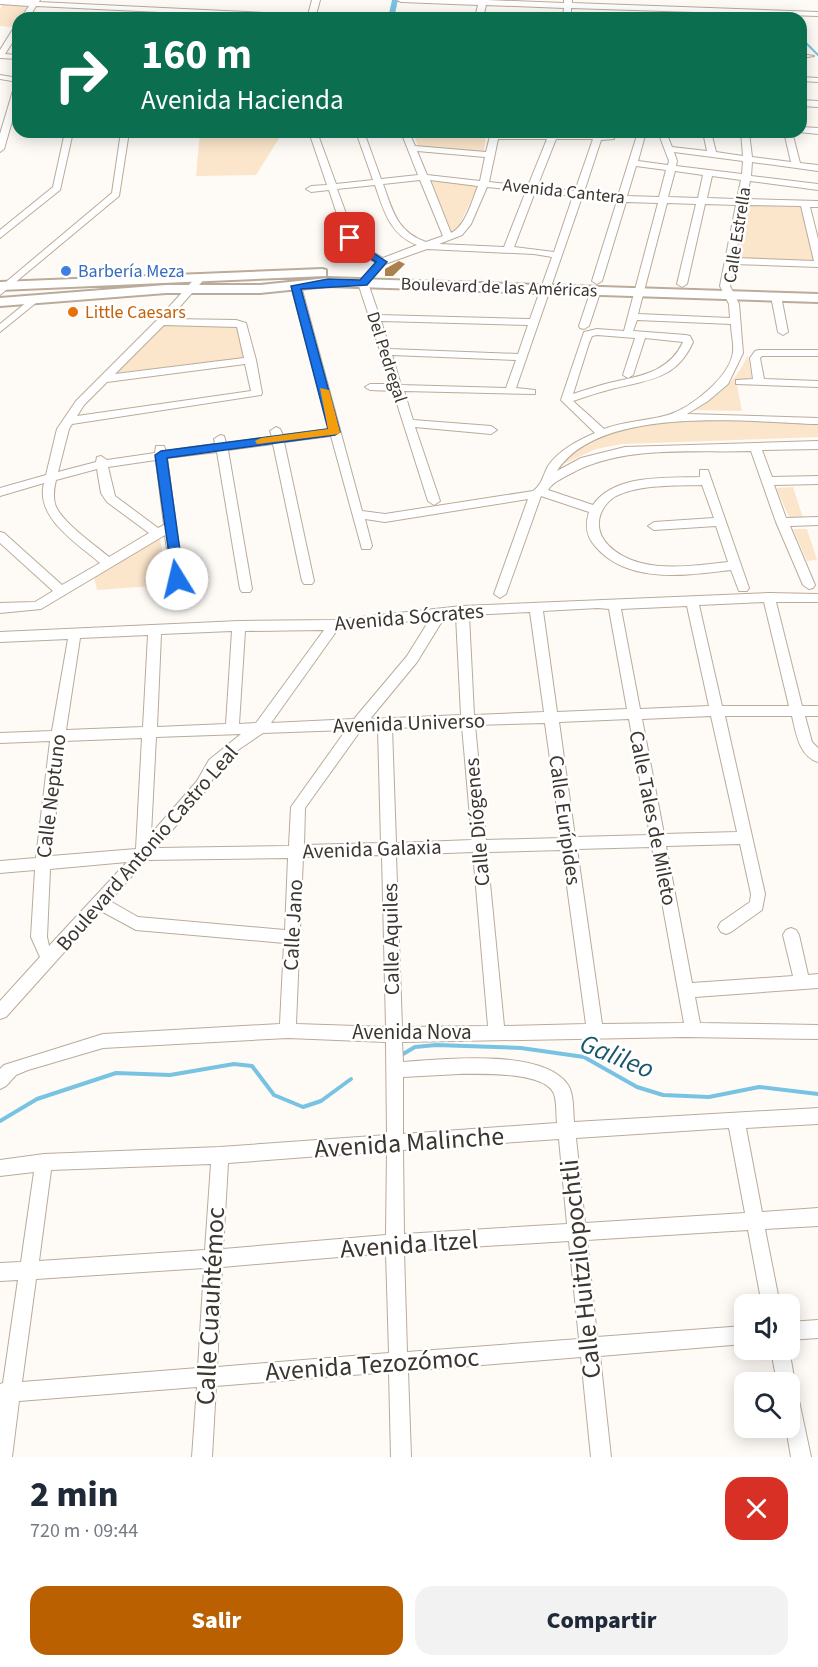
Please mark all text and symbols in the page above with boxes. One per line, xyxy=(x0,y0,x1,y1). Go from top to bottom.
text: 160 m xyxy=(141,25,252,85)
icon: right xyxy=(42,36,120,114)
text: Avenida Hacienda xyxy=(141,81,344,120)
street label: Avenida Cantera xyxy=(502,173,626,210)
street label: Calle Estrella xyxy=(718,185,757,285)
pin xyxy=(324,212,375,263)
icon: arrive xyxy=(333,221,366,254)
place label: Barbería Meza xyxy=(78,259,184,284)
marker: Barbería Meza xyxy=(59,264,73,278)
street label: Boulevard de las Américas xyxy=(400,272,598,303)
place label: Little Caesars xyxy=(85,300,186,325)
marker: Little Caesars xyxy=(66,305,80,319)
street label: Del Pedregal xyxy=(360,309,413,406)
position arrow xyxy=(145,547,209,611)
street label: Avenida Sócrates xyxy=(333,596,485,638)
street label: Avenida Universo xyxy=(332,705,486,741)
street label: Calle Tales de Mileto xyxy=(621,728,685,908)
street label: Calle Neptuno xyxy=(29,732,73,860)
street label: Boulevard Antonio Castro Leal xyxy=(49,739,245,957)
street label: Calle Eurípides xyxy=(541,753,589,887)
street label: Calle Diógenes xyxy=(456,756,498,887)
street label: Avenida Galaxia xyxy=(302,832,442,866)
street label: Calle Jano xyxy=(276,879,310,971)
street label: Calle Aquiles xyxy=(375,882,407,995)
street label: Avenida Nova xyxy=(352,1017,472,1047)
water label: Galileo xyxy=(574,1024,660,1089)
street label: Avenida Malinche xyxy=(313,1117,505,1168)
street label: Calle Huitzilopochtli xyxy=(551,1158,610,1380)
street label: Calle Cuauhtémoc xyxy=(187,1206,234,1406)
street label: Avenida Itzel xyxy=(339,1221,479,1268)
map controls xyxy=(734,1294,800,1438)
button: sound xyxy=(734,1294,800,1360)
street label: Avenida Tezozómoc xyxy=(264,1339,480,1390)
button: search xyxy=(734,1372,800,1438)
text: 2 min xyxy=(30,1469,118,1520)
button: close xyxy=(725,1477,788,1540)
text: 720 m · 09:44 xyxy=(30,1517,138,1545)
button: Salir xyxy=(30,1586,403,1655)
button: Compartir xyxy=(415,1586,788,1655)

